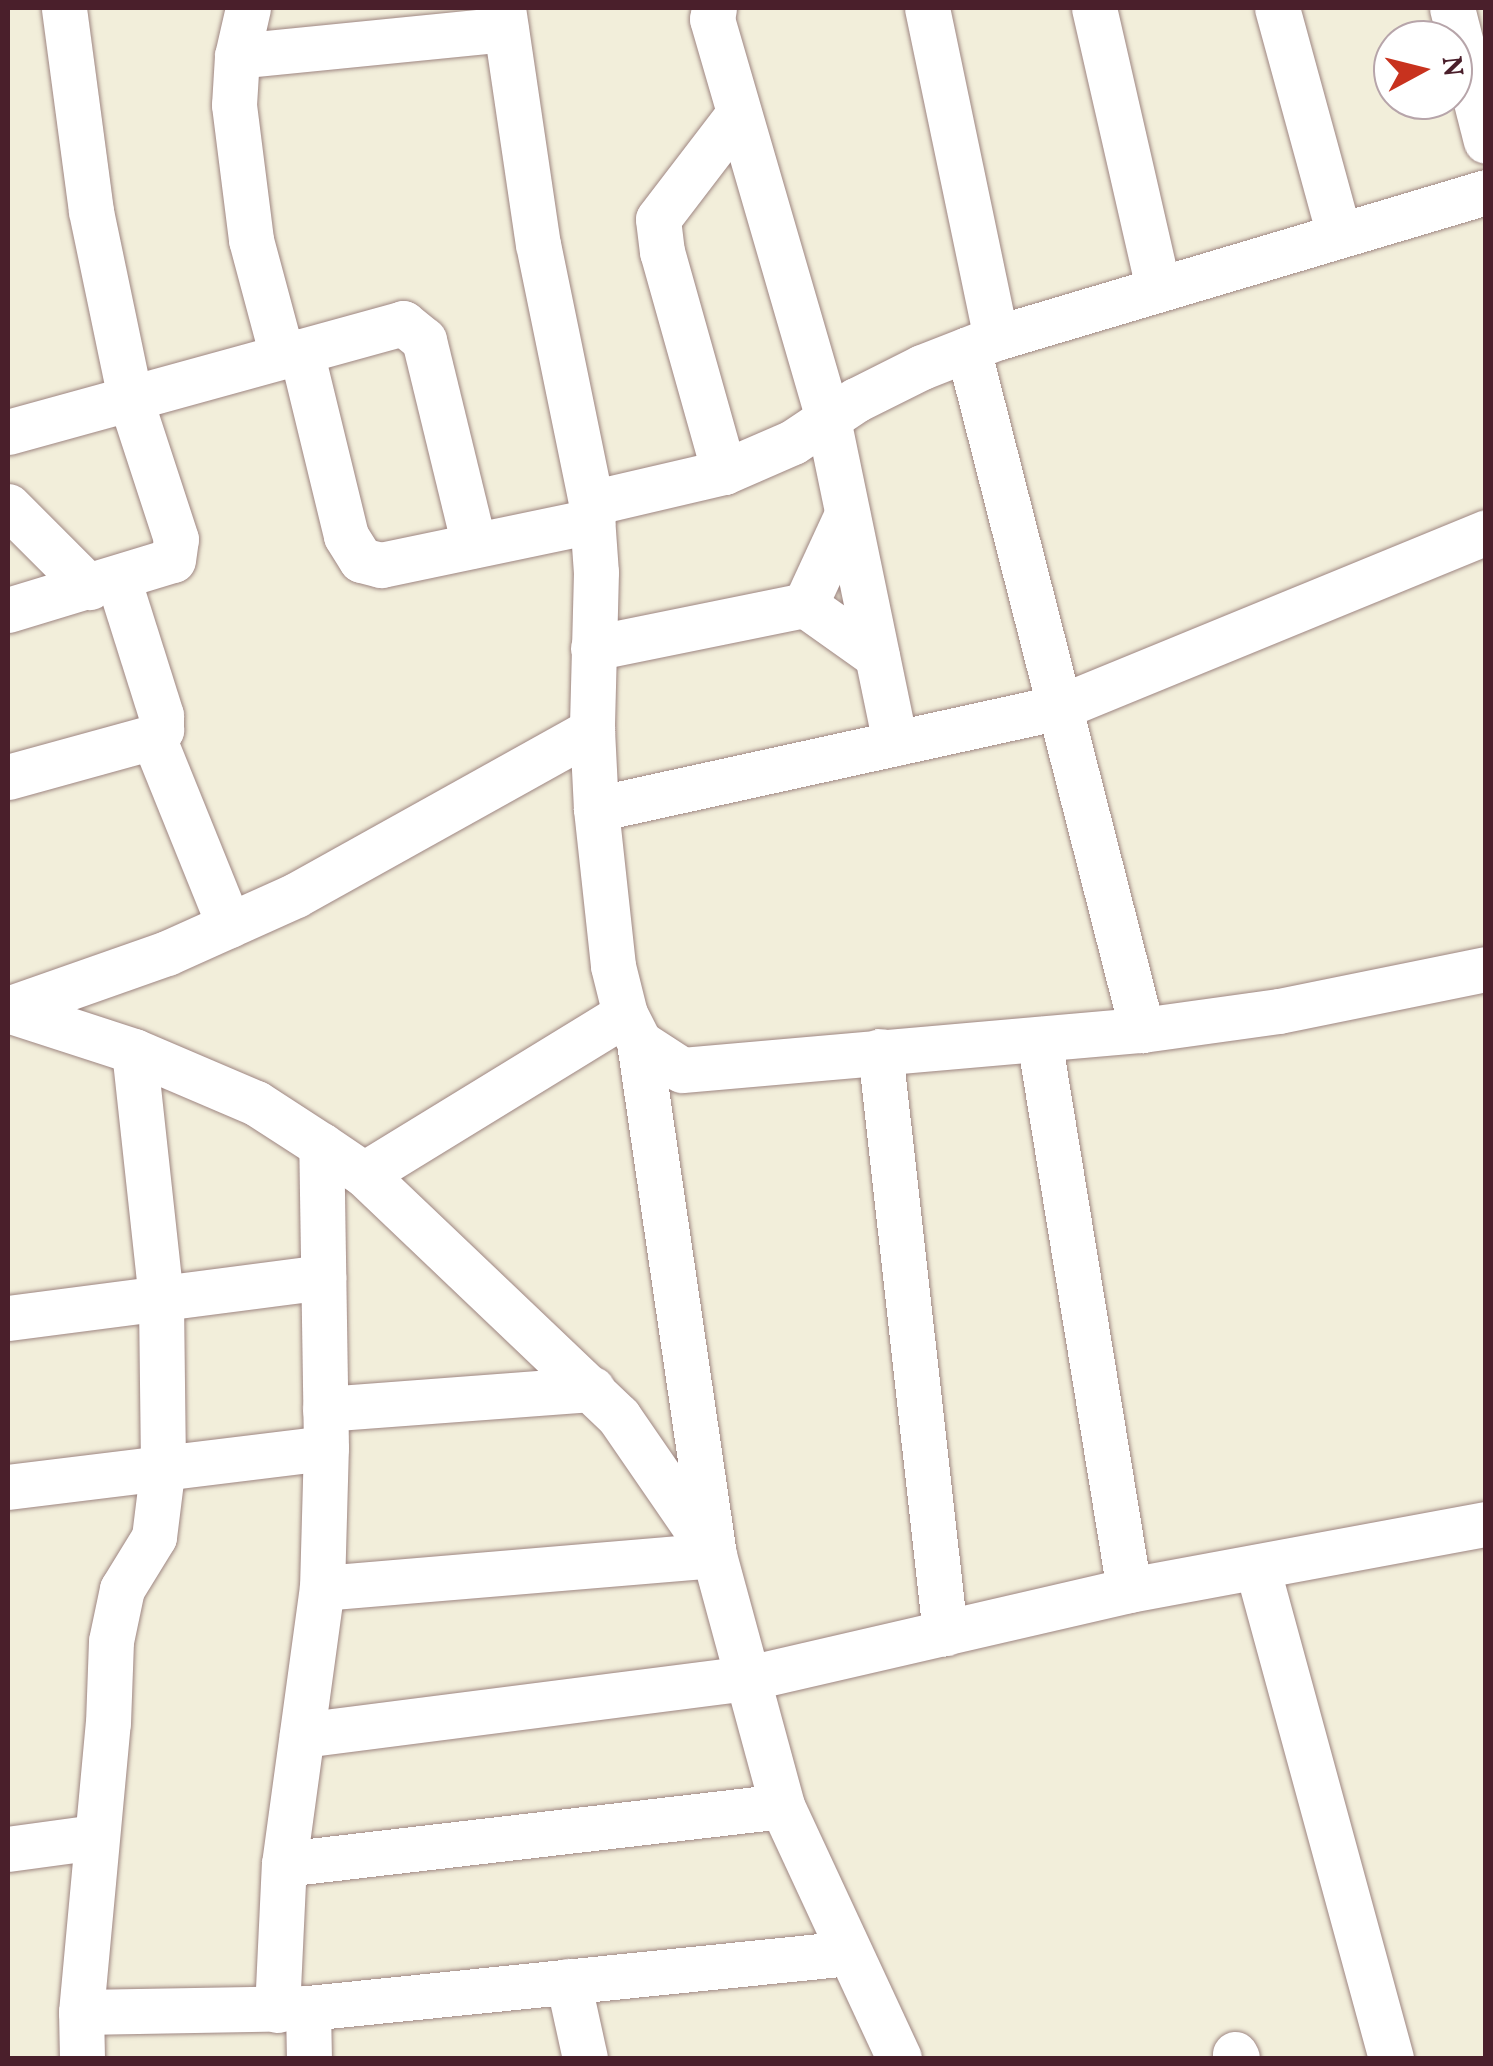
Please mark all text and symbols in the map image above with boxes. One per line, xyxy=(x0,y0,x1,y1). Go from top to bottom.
north arrow xyxy=(1373,20,1473,120)
text: N xyxy=(1431,54,1472,79)

